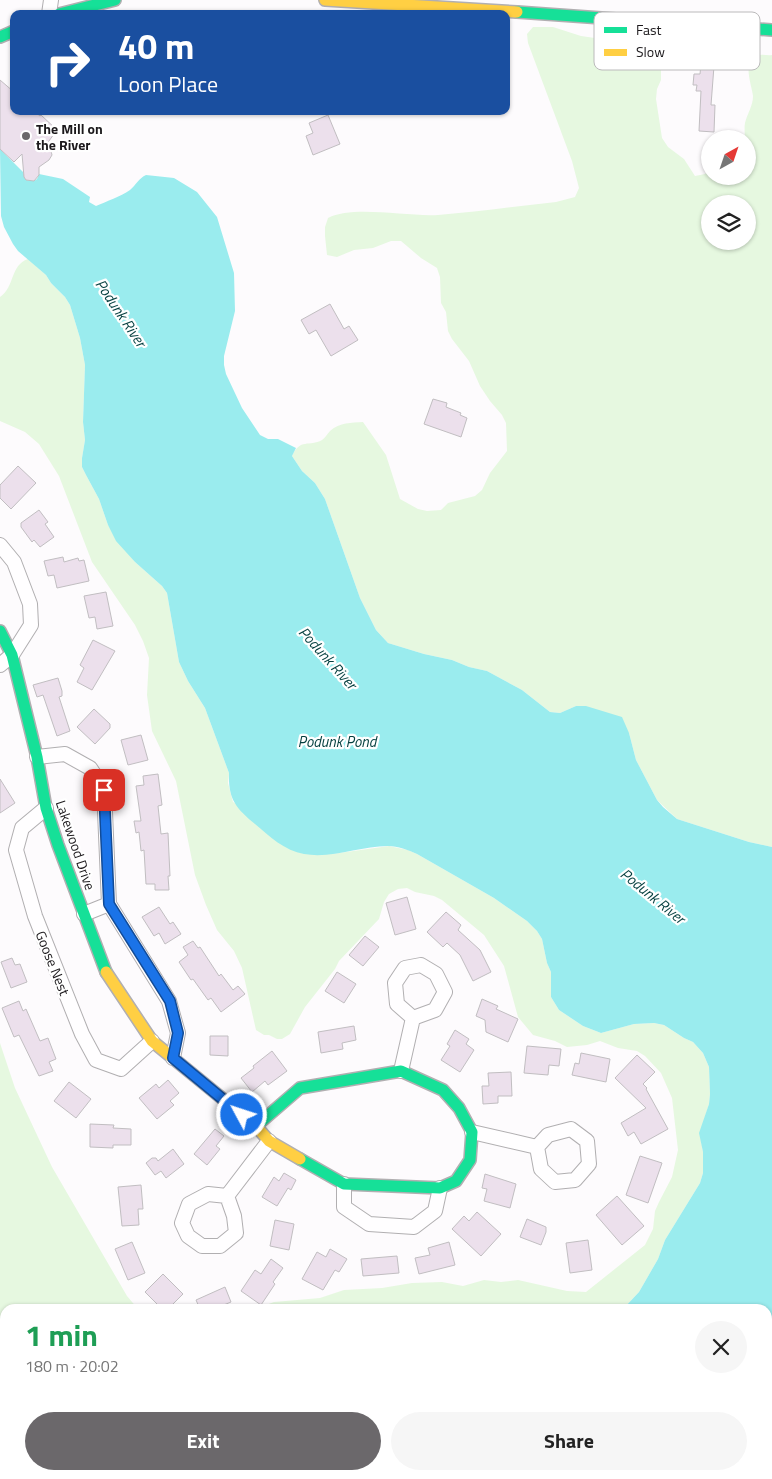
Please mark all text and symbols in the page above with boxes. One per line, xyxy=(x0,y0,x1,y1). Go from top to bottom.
legend xyxy=(594,12,760,70)
text: 40 m xyxy=(118,19,194,73)
text: Fast xyxy=(636,19,661,40)
icon: right xyxy=(35,30,100,95)
text: Slow xyxy=(636,41,665,62)
text: Loon Place xyxy=(118,67,218,101)
place label: The Mill on the River xyxy=(36,118,103,155)
marker: The Mill on the River xyxy=(20,130,32,142)
north arrow xyxy=(701,130,756,185)
map controls xyxy=(701,130,756,250)
button: layers xyxy=(701,195,756,250)
water label: Podunk River xyxy=(90,274,154,354)
water label: Podunk River xyxy=(293,621,364,696)
water label: Podunk Pond xyxy=(298,730,378,753)
pin xyxy=(83,769,125,811)
icon: arrive xyxy=(90,776,118,804)
street label: Lakewood Drive xyxy=(51,797,101,893)
water label: Podunk River xyxy=(616,863,692,931)
street label: Goose Nest xyxy=(31,928,75,999)
position arrow xyxy=(215,1088,267,1140)
text: 1 min xyxy=(25,1312,98,1358)
button: close xyxy=(695,1321,747,1373)
text: 180 m · 20:02 xyxy=(25,1354,119,1378)
button: Exit xyxy=(25,1412,381,1470)
button: Share xyxy=(391,1412,747,1470)

